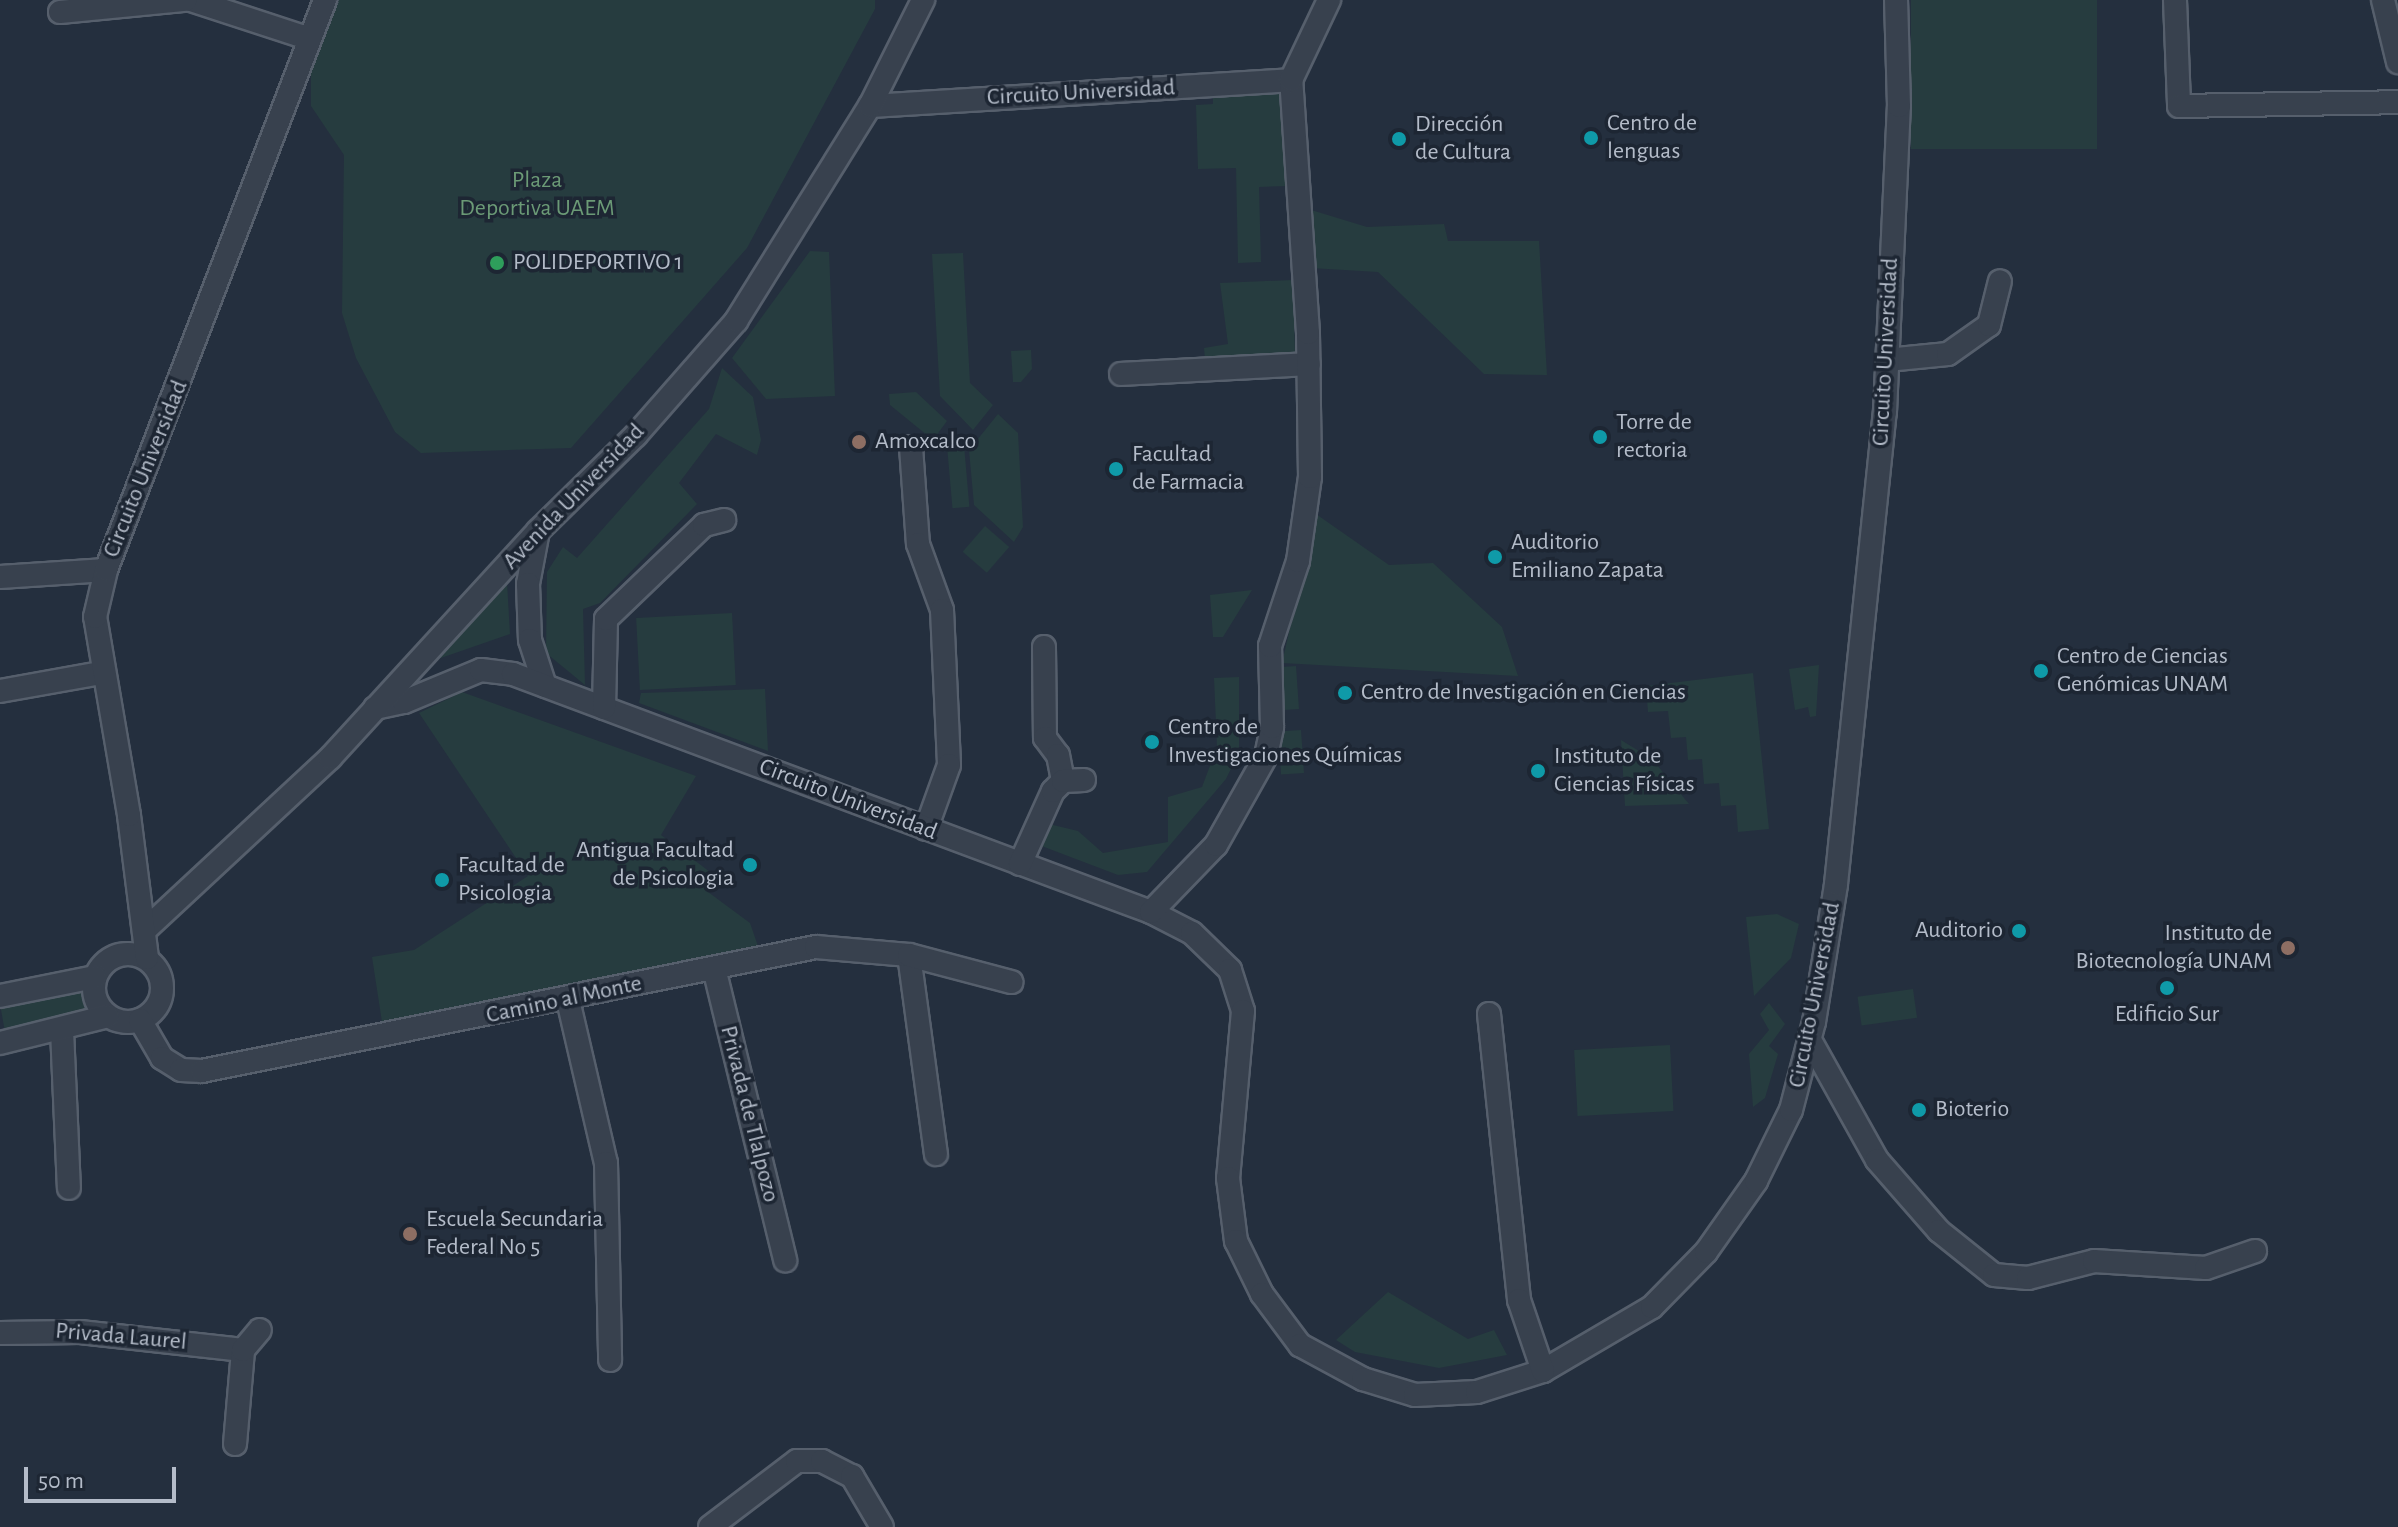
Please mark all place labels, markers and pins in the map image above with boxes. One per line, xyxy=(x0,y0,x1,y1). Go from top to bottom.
place label: Centro de lenguas xyxy=(1607,110,1697,166)
place label: Dirección de Cultura xyxy=(1415,111,1511,167)
marker: Centro de lenguas xyxy=(1582,129,1600,147)
marker: Dirección de Cultura xyxy=(1390,130,1408,148)
place label: POLIDEPORTIVO 1 xyxy=(513,249,683,277)
marker: POLIDEPORTIVO 1 xyxy=(488,254,506,272)
place label: Torre de rectoria xyxy=(1616,409,1692,465)
place label: Amoxcalco xyxy=(875,428,976,456)
marker: Torre de rectoria xyxy=(1591,428,1609,446)
marker: Amoxcalco xyxy=(850,433,868,451)
place label: Facultad de Farmacia xyxy=(1132,441,1244,497)
marker: Facultad de Farmacia xyxy=(1107,460,1125,478)
place label: Auditorio Emiliano Zapata xyxy=(1511,529,1664,585)
marker: Auditorio Emiliano Zapata xyxy=(1486,548,1504,566)
place label: Centro de Ciencias Genómicas UNAM xyxy=(2057,643,2228,699)
marker: Centro de Ciencias Genómicas UNAM xyxy=(2032,662,2050,680)
place label: Centro de Investigación en Ciencias xyxy=(1361,679,1686,707)
marker: Centro de Investigación en Ciencias xyxy=(1336,684,1354,702)
place label: Centro de Investigaciones Químicas xyxy=(1168,714,1402,770)
marker: Centro de Investigaciones Químicas xyxy=(1143,733,1161,751)
place label: Instituto de Ciencias Físicas xyxy=(1554,743,1695,799)
marker: Instituto de Ciencias Físicas xyxy=(1529,762,1547,780)
place label: Antigua Facultad de Psicologia xyxy=(576,837,734,893)
place label: Facultad de Psicologia xyxy=(458,852,565,908)
marker: Antigua Facultad de Psicologia xyxy=(741,856,759,874)
marker: Facultad de Psicologia xyxy=(433,871,451,889)
place label: Auditorio xyxy=(1915,917,2003,945)
place label: Instituto de Biotecnología UNAM xyxy=(2075,920,2272,976)
marker: Auditorio xyxy=(2010,922,2028,940)
marker: Instituto de Biotecnología UNAM xyxy=(2279,939,2297,957)
marker: Edificio Sur xyxy=(2158,979,2176,997)
place label: Edificio Sur xyxy=(2115,1001,2219,1029)
place label: Bioterio xyxy=(1935,1096,2009,1124)
marker: Bioterio xyxy=(1910,1101,1928,1119)
place label: Escuela Secundaria Federal No 5 xyxy=(426,1206,603,1262)
marker: Escuela Secundaria Federal No 5 xyxy=(401,1225,419,1243)

